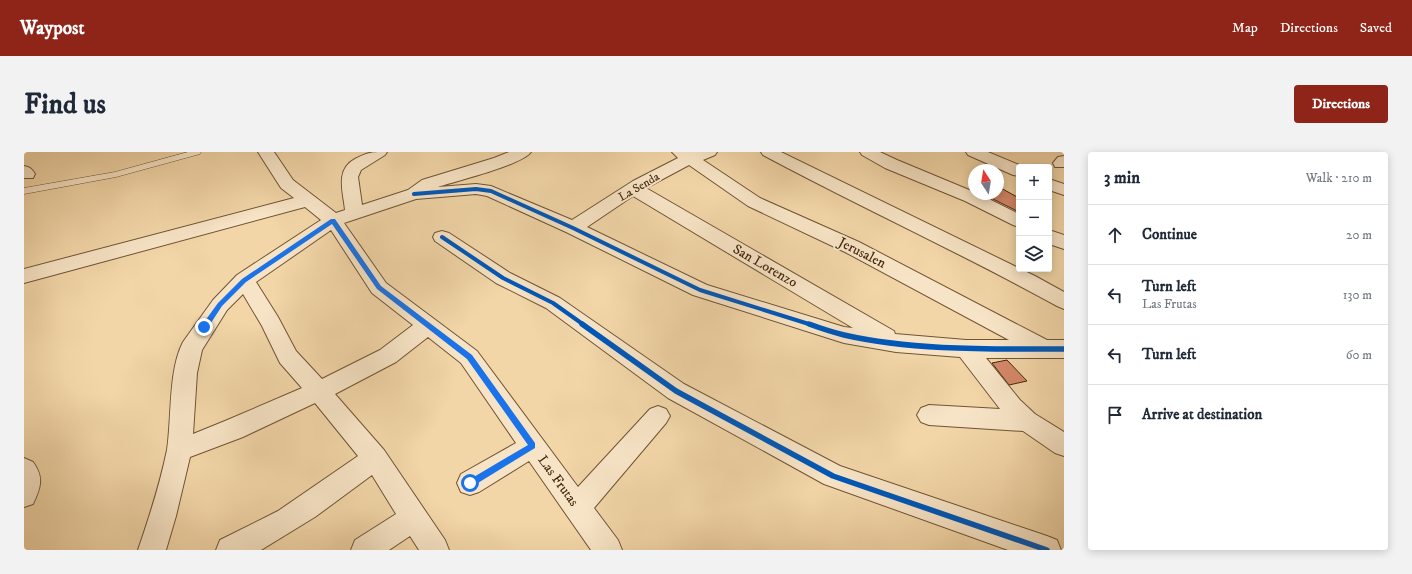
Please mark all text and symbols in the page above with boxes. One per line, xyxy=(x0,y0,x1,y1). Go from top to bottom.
text: Waypost xyxy=(20,17,84,40)
text: Map xyxy=(1232,19,1258,37)
text: Directions xyxy=(1280,19,1338,37)
text: Saved xyxy=(1360,19,1392,37)
button: Directions xyxy=(1294,85,1388,123)
text: Find us xyxy=(24,87,106,122)
north arrow xyxy=(968,164,1004,200)
map controls xyxy=(1016,164,1052,272)
button: + xyxy=(1016,164,1052,200)
text: 3 min xyxy=(1104,167,1140,189)
street label: La Senda xyxy=(616,169,663,205)
text: Walk · 210 m xyxy=(1306,170,1372,186)
button: − xyxy=(1016,200,1052,236)
icon: ahead xyxy=(1104,224,1126,246)
text: Continue xyxy=(1142,225,1197,244)
text: 20 m xyxy=(1346,227,1372,243)
street label: Jerusalen xyxy=(833,232,889,273)
button: layers xyxy=(1016,236,1052,272)
street label: San Lorenzo xyxy=(729,240,801,292)
text: Turn left xyxy=(1142,277,1196,296)
icon: left xyxy=(1104,284,1126,306)
text: 130 m xyxy=(1343,287,1372,303)
text: Las Frutas xyxy=(1142,296,1197,312)
route end xyxy=(195,318,213,336)
icon: left xyxy=(1104,344,1126,366)
text: Turn left xyxy=(1142,345,1196,364)
text: 60 m xyxy=(1346,347,1372,363)
icon: arrive xyxy=(1104,404,1126,426)
text: Arrive at destination xyxy=(1142,405,1262,424)
street label: Las Frutas xyxy=(533,452,583,510)
route start xyxy=(461,474,479,492)

